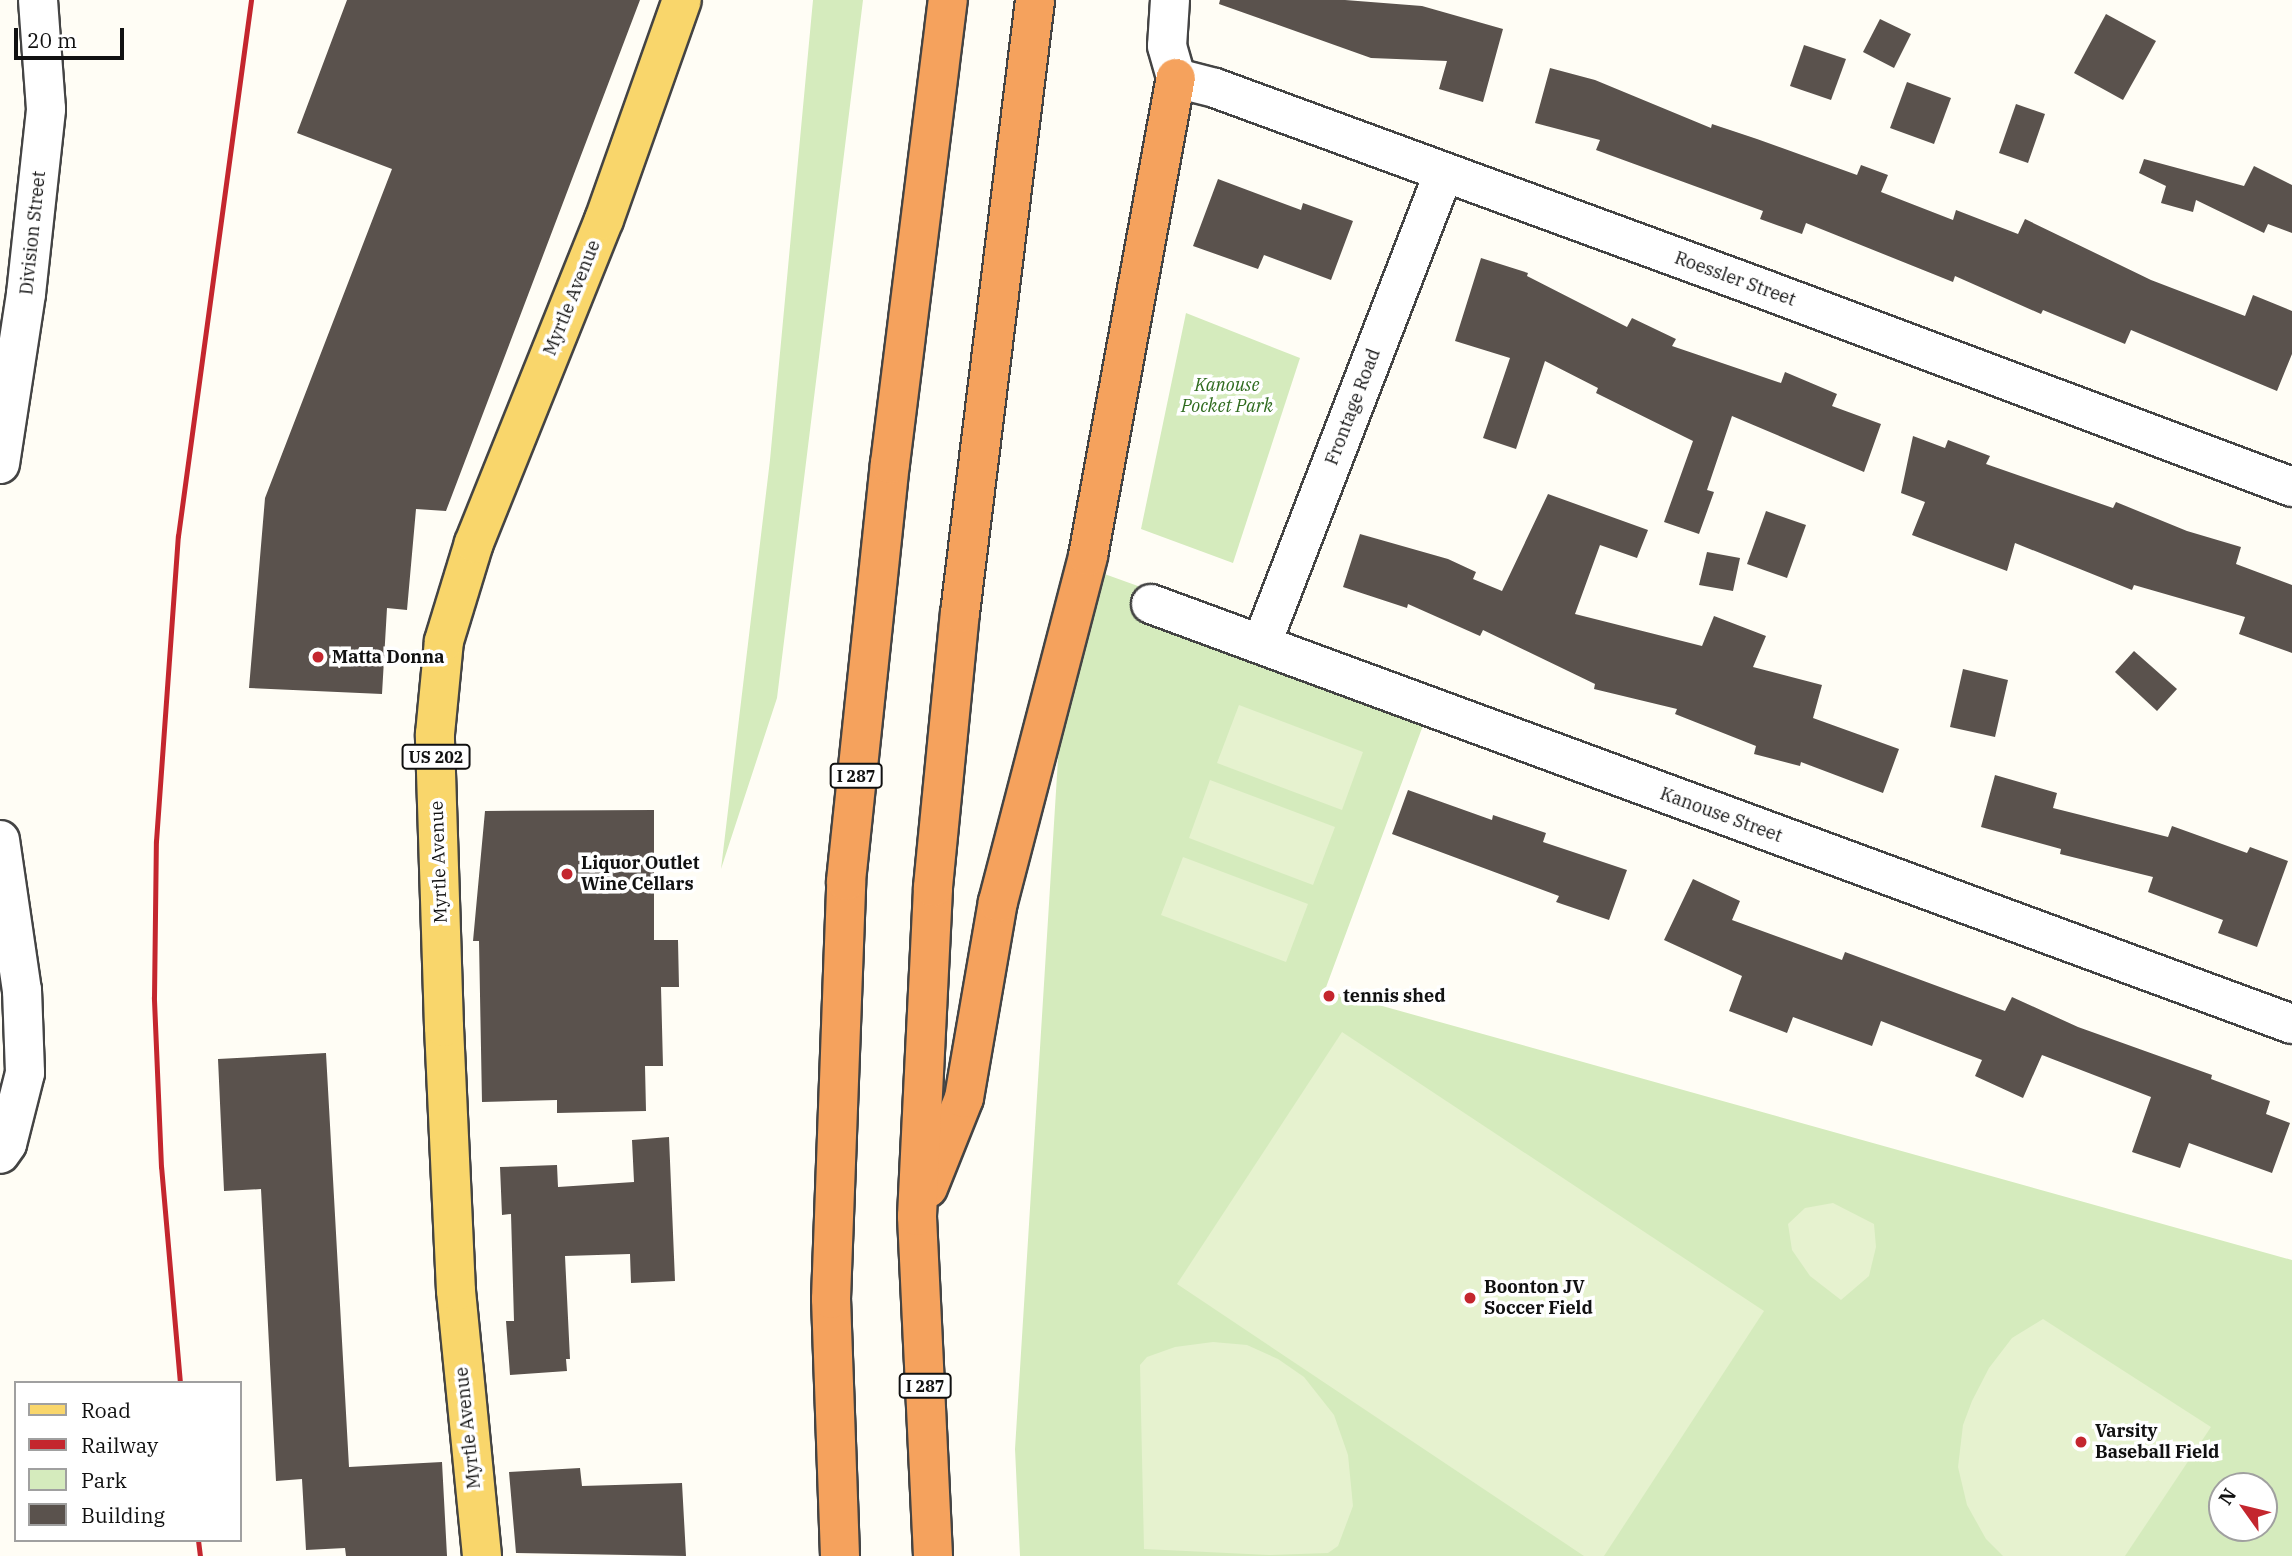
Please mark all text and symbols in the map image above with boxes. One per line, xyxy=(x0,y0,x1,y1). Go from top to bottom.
scale bar xyxy=(18,14,128,58)
text: 20 m xyxy=(27,26,77,54)
street label: Division Street xyxy=(16,170,50,296)
street label: Myrtle Avenue xyxy=(539,237,605,359)
street label: Roessler Street xyxy=(1672,247,1798,311)
street label: Frontage Road xyxy=(1321,346,1385,468)
park label: Kanouse Pocket Park xyxy=(1181,375,1273,418)
place label: Matta Donna xyxy=(332,646,444,668)
marker: Matta Donna xyxy=(310,649,326,665)
road number: US 202 xyxy=(401,744,471,770)
road number: I 287 xyxy=(828,764,884,789)
street label: Kanouse Street xyxy=(1657,783,1785,847)
street label: Myrtle Avenue xyxy=(426,801,452,923)
place label: Liquor Outlet Wine Cellars xyxy=(581,853,699,896)
marker: Liquor Outlet Wine Cellars xyxy=(559,866,575,882)
place label: tennis shed xyxy=(1343,985,1446,1007)
marker: tennis shed xyxy=(1321,988,1337,1004)
place label: Boonton JV Soccer Field xyxy=(1484,1277,1593,1320)
marker: Boonton JV Soccer Field xyxy=(1462,1290,1478,1306)
street label: Myrtle Avenue xyxy=(451,1366,485,1490)
road number: I 287 xyxy=(897,1374,953,1398)
legend xyxy=(14,1381,242,1542)
text: Road xyxy=(81,1396,131,1424)
place label: Varsity Baseball Field xyxy=(2095,1421,2219,1464)
text: Railway xyxy=(81,1431,158,1459)
marker: Varsity Baseball Field xyxy=(2073,1434,2089,1450)
text: Park xyxy=(81,1466,127,1494)
north arrow xyxy=(2208,1472,2278,1542)
text: N xyxy=(2213,1483,2241,1509)
text: Building xyxy=(81,1501,165,1529)

